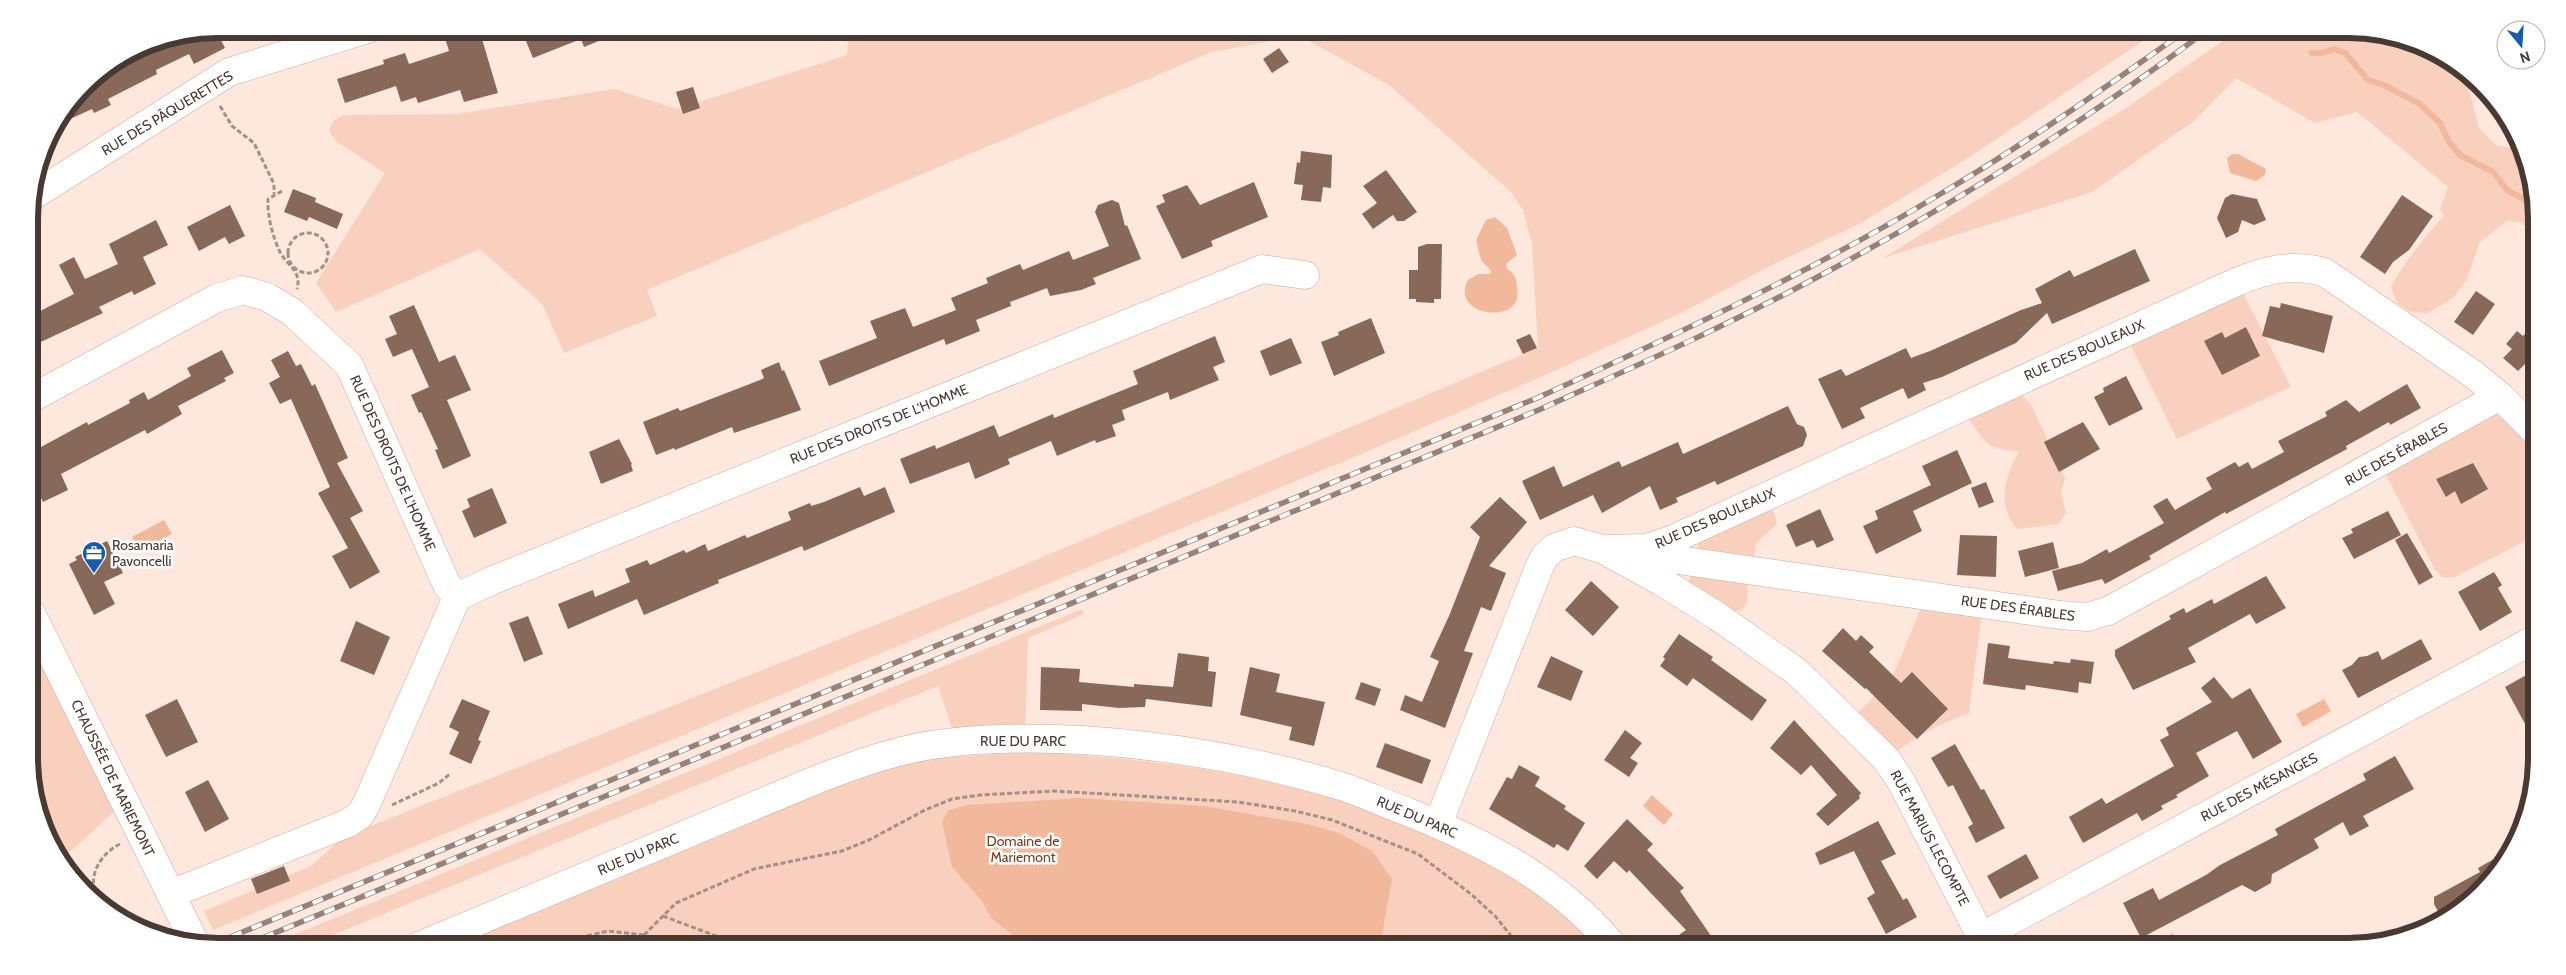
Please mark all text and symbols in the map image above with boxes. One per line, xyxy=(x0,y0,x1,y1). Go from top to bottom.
north arrow xyxy=(2496,20,2546,70)
text: N xyxy=(2518,47,2533,67)
street label: RUE DES PÂQUERETTES xyxy=(98,67,236,159)
street label: RUE DES BOULEAUX xyxy=(2021,315,2148,385)
street label: RUE DES DROITS DE L'HOMME xyxy=(346,372,440,554)
street label: RUE DES DROITS DE L'HOMME xyxy=(787,380,971,468)
street label: RUE DES ÉRABLES xyxy=(2341,418,2451,490)
street label: RUE DES BOULEAUX xyxy=(1652,483,1779,553)
place label: Rosamaria Pavoncelli xyxy=(112,536,174,570)
office icon: Rosamaria Pavoncelli xyxy=(81,540,107,574)
street label: RUE DES ÉRABLES xyxy=(1960,591,2076,625)
street label: CHAUSSÉE DE MARIEMONT xyxy=(67,697,159,860)
street label: RUE DU PARC xyxy=(980,732,1066,750)
street label: RUE DES MÉSANGES xyxy=(2197,749,2321,825)
street label: RUE MARIUS LECOMPTE xyxy=(1887,767,1974,909)
street label: RUE DU PARC xyxy=(1374,792,1460,842)
street label: RUE DU PARC xyxy=(595,829,681,879)
park label: Domaine de Mariemont xyxy=(987,832,1059,866)

